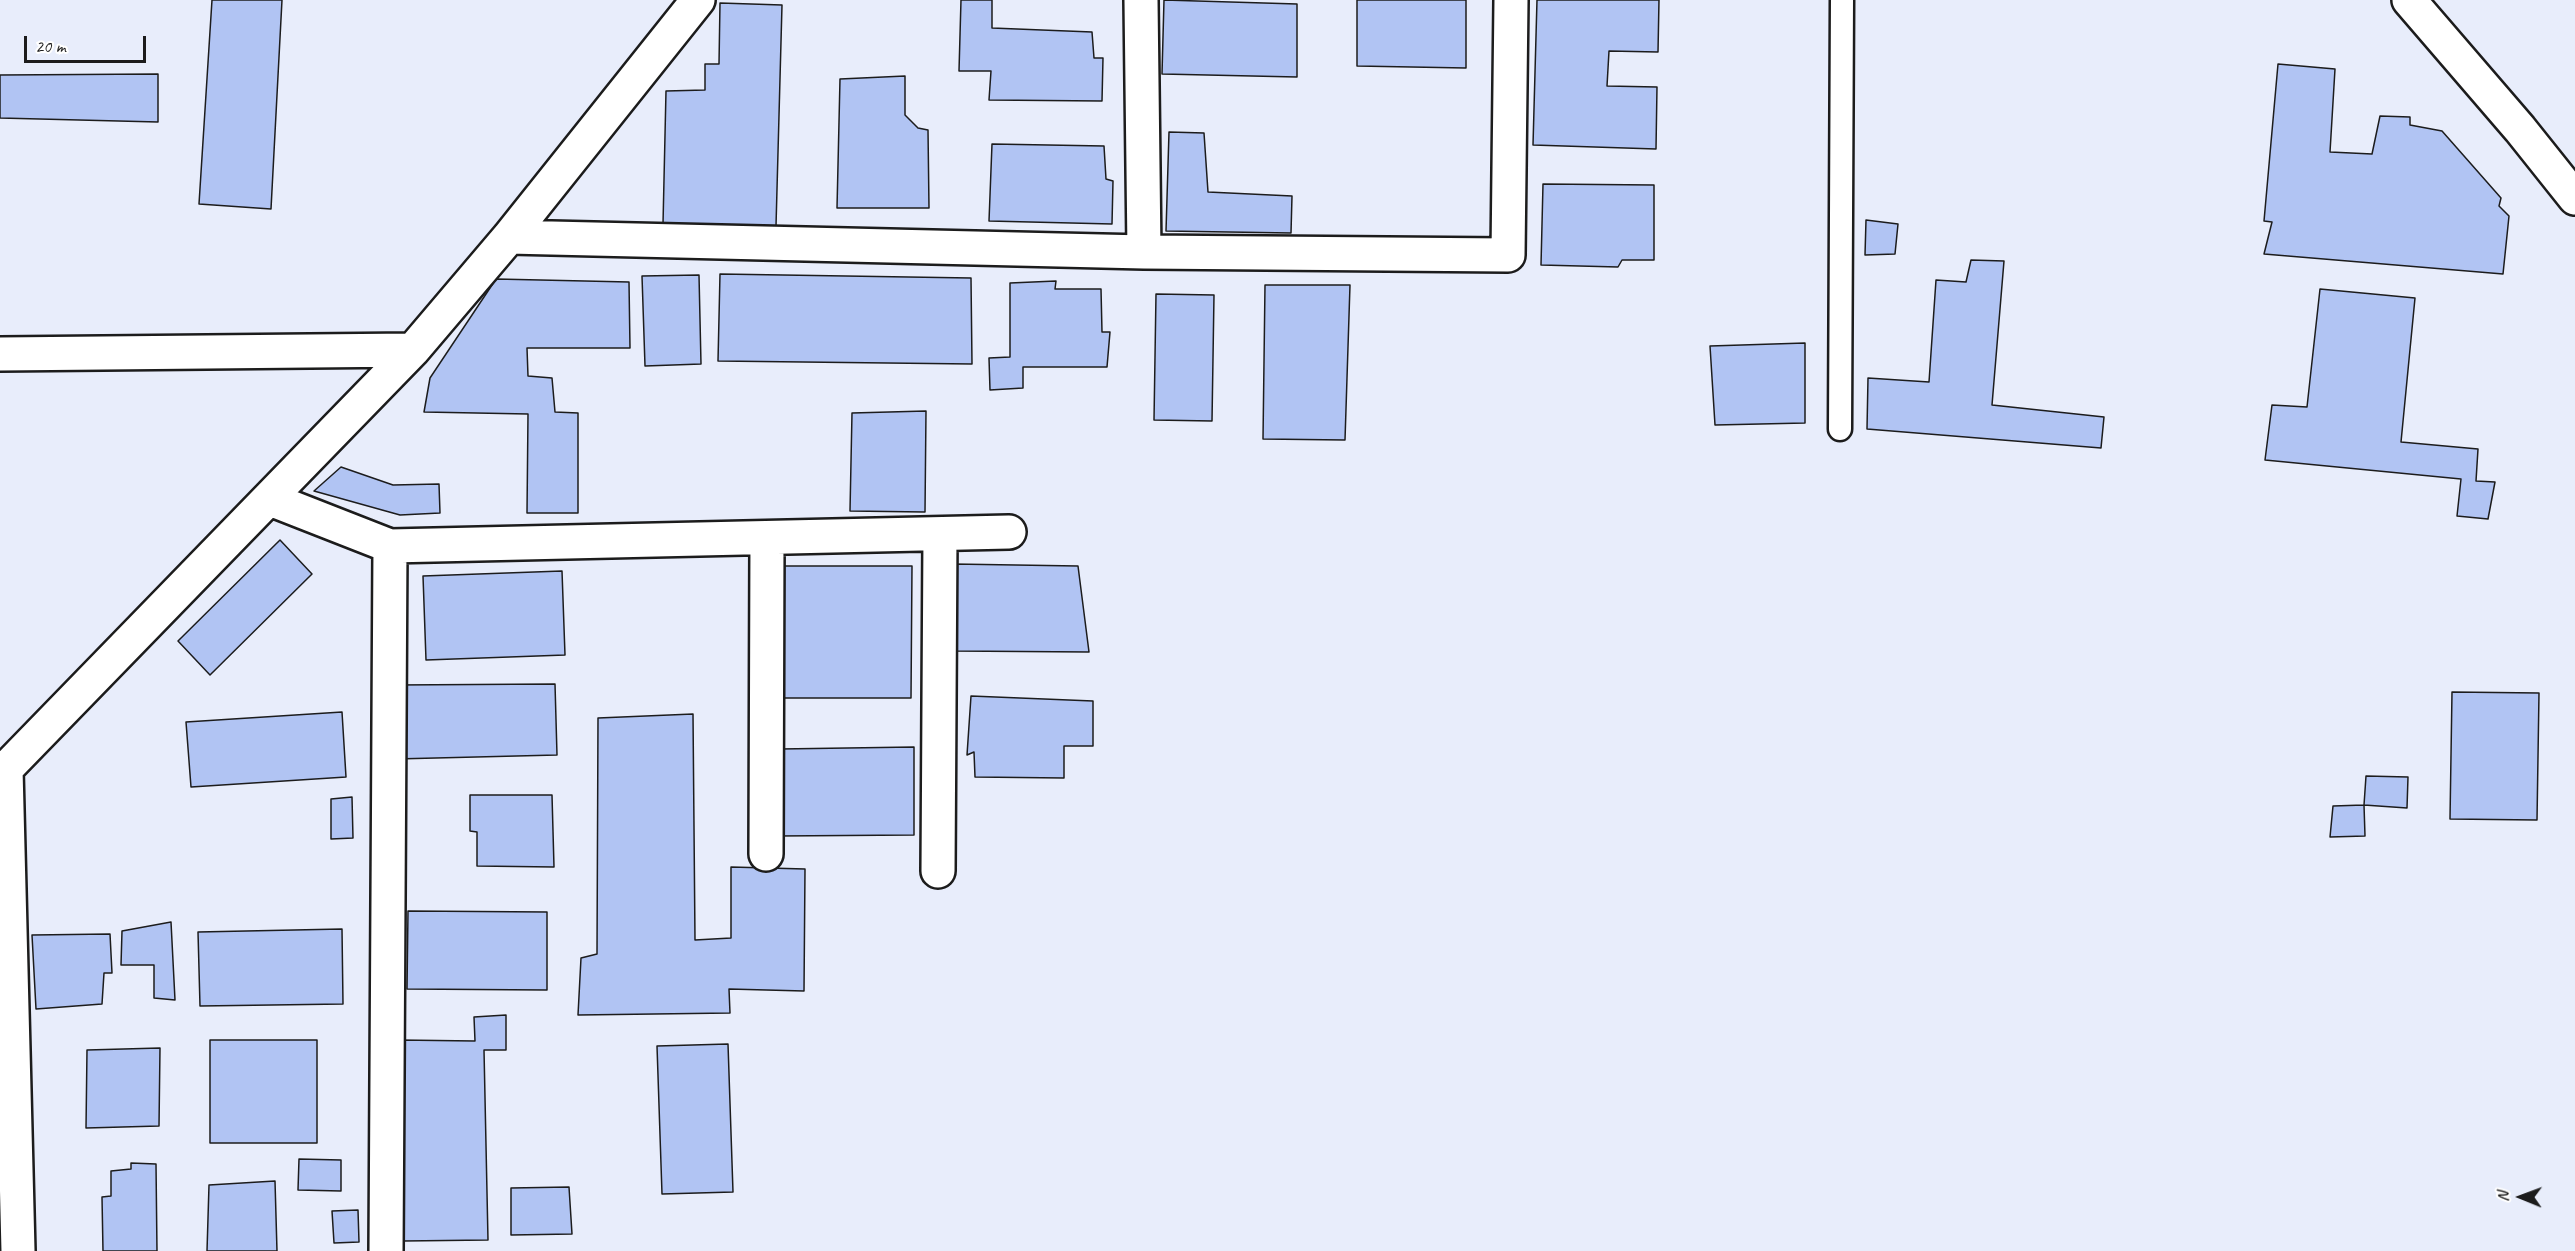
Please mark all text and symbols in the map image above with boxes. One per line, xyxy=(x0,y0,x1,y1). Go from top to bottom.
scale bar xyxy=(27,24,148,62)
text: 20 m xyxy=(35,35,66,57)
north arrow xyxy=(2491,1167,2551,1227)
text: N xyxy=(2493,1192,2513,1202)

